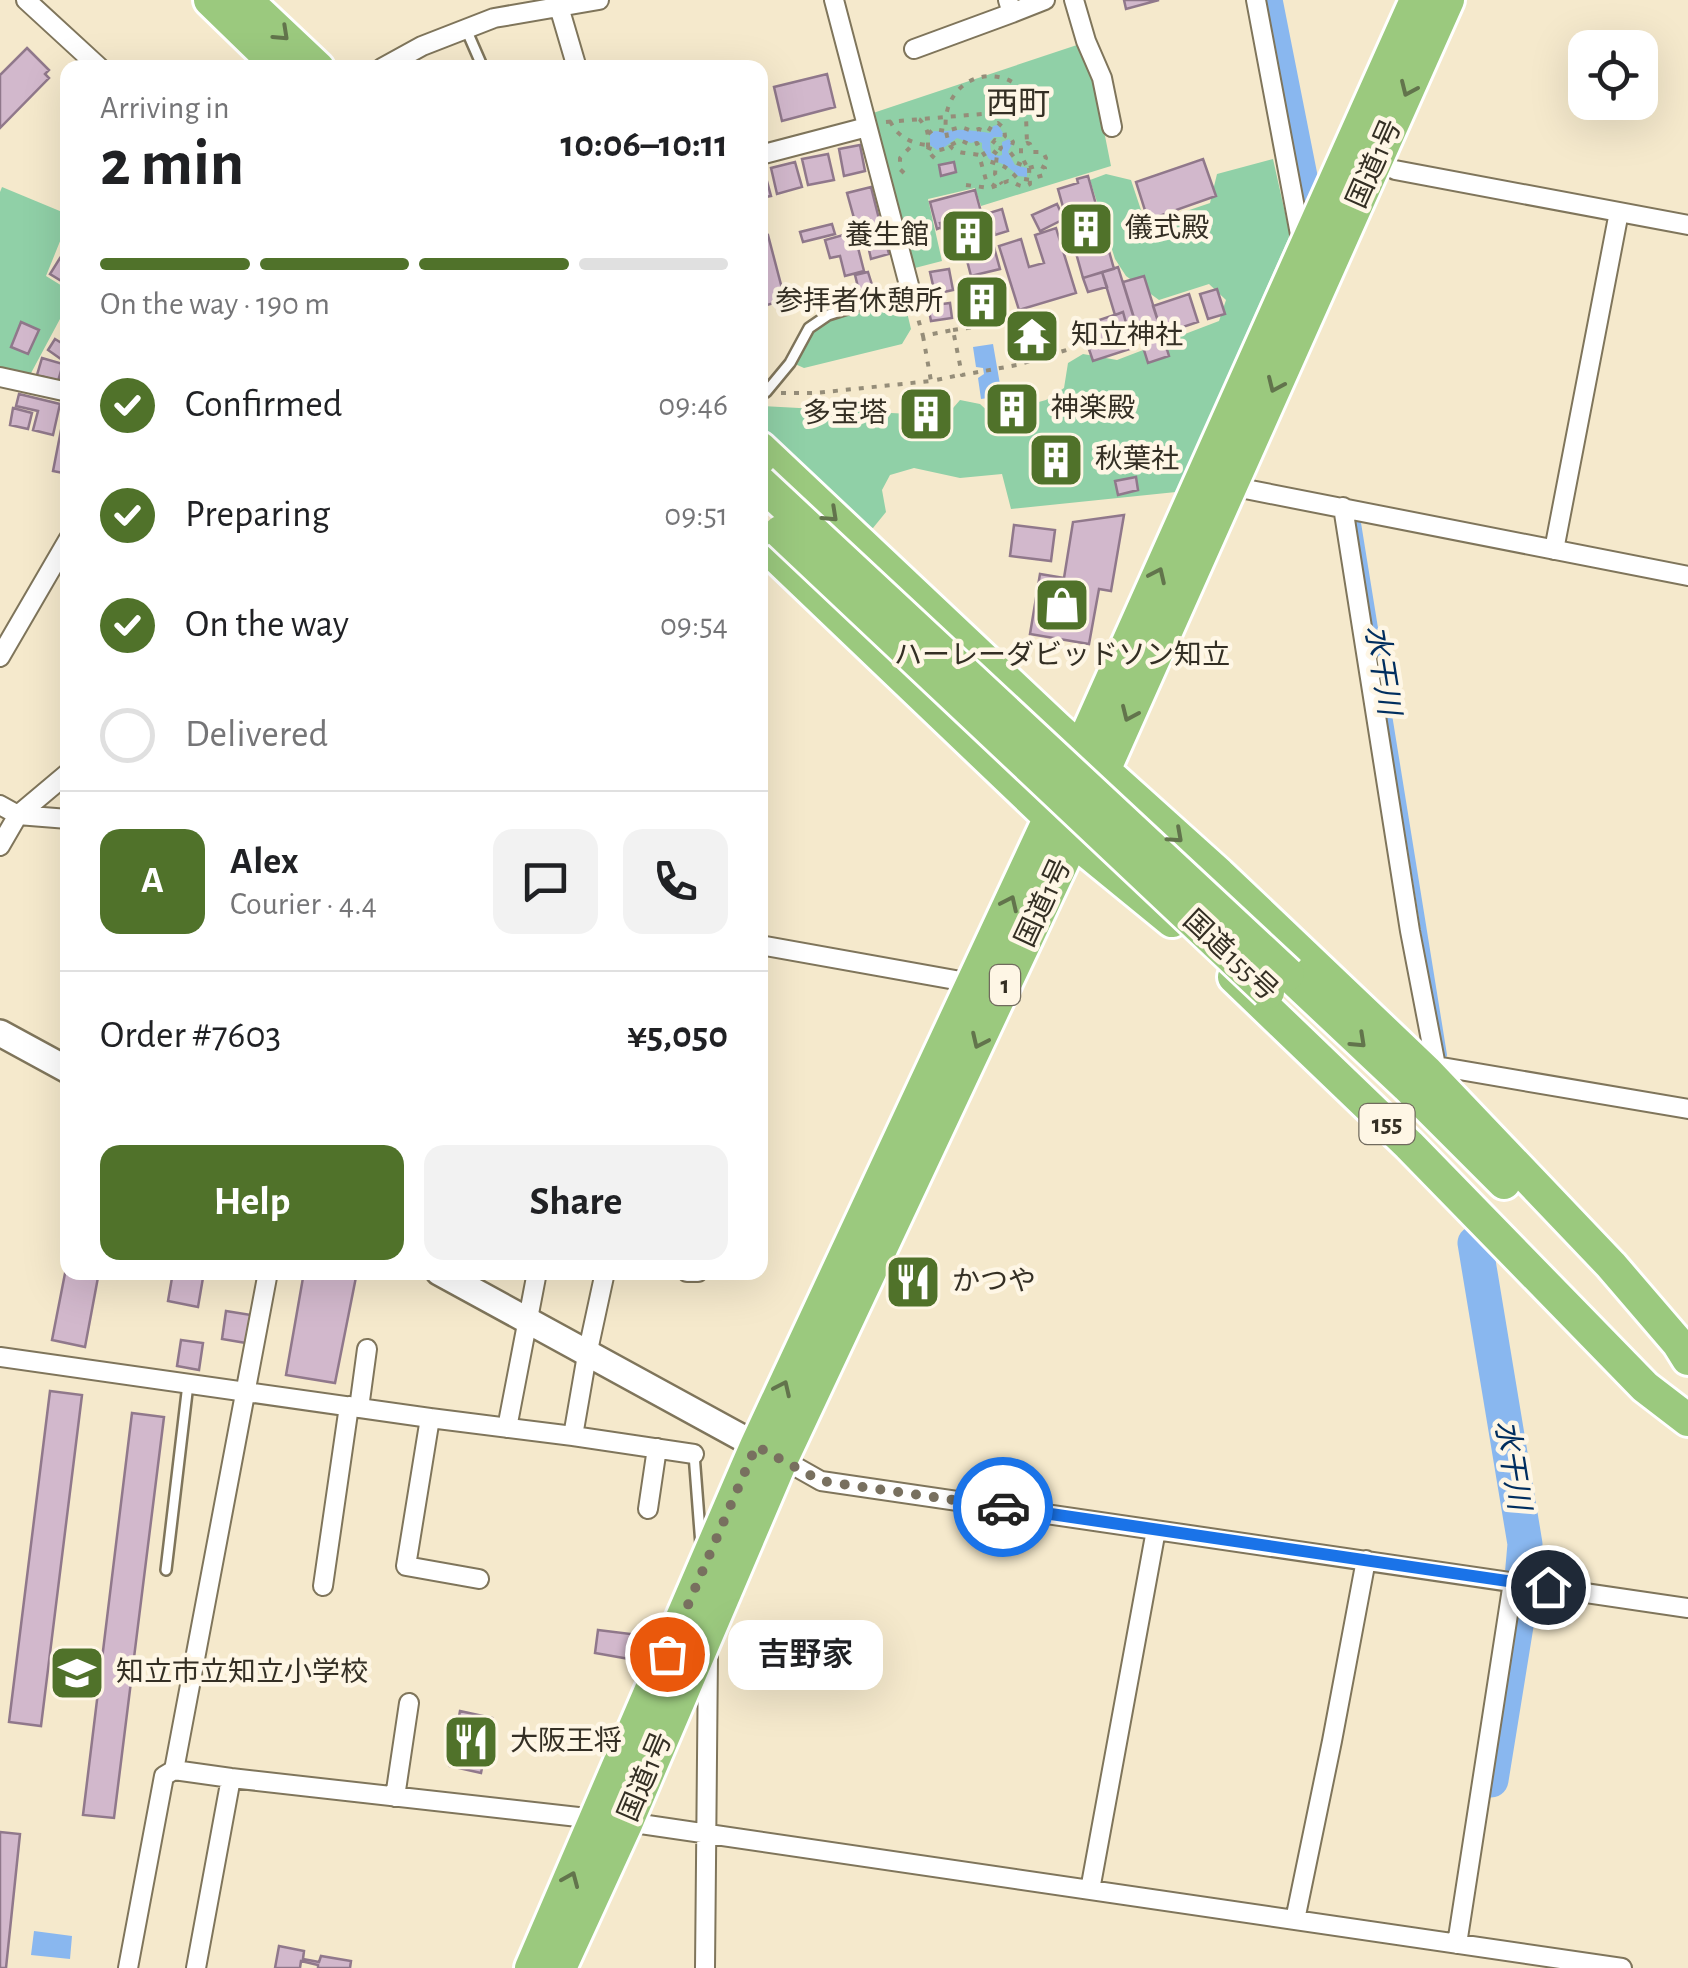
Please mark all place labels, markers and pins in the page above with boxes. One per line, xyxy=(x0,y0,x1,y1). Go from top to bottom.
building icon: 儀式殿 xyxy=(1056,199,1116,259)
building icon: 養生館 xyxy=(938,206,998,266)
place label: 儀式殿 xyxy=(1125,213,1209,243)
place label: 養生館 xyxy=(845,220,929,250)
building icon: 参拝者休憩所 xyxy=(952,272,1012,332)
place label: 参拝者休憩所 xyxy=(775,286,943,316)
temple icon: 知立神社 xyxy=(1002,306,1062,366)
place label: 知立神社 xyxy=(1071,320,1183,350)
building icon: 神楽殿 xyxy=(982,379,1042,439)
building icon: 多宝塔 xyxy=(896,384,956,444)
place label: 神楽殿 xyxy=(1051,393,1135,423)
place label: 多宝塔 xyxy=(803,398,887,428)
building icon: 秋葉社 xyxy=(1026,430,1086,490)
place label: 秋葉社 xyxy=(1095,444,1179,474)
shop icon: ハーレーダビッドソン知立 xyxy=(1032,575,1092,635)
place label: ハーレーダビッドソン知立 xyxy=(894,640,1230,670)
restaurant icon: かつや xyxy=(883,1252,943,1312)
place label: かつや xyxy=(952,1267,1036,1296)
pin xyxy=(1506,1545,1591,1630)
pin xyxy=(625,1612,710,1697)
callout: 吉野家 xyxy=(727,1619,882,1689)
school or university icon: 知立市立知立小学校 xyxy=(47,1643,107,1703)
place label: 知立市立知立小学校 xyxy=(116,1657,368,1687)
restaurant icon: 大阪王将 xyxy=(441,1712,501,1772)
place label: 大阪王将 xyxy=(510,1726,622,1756)

